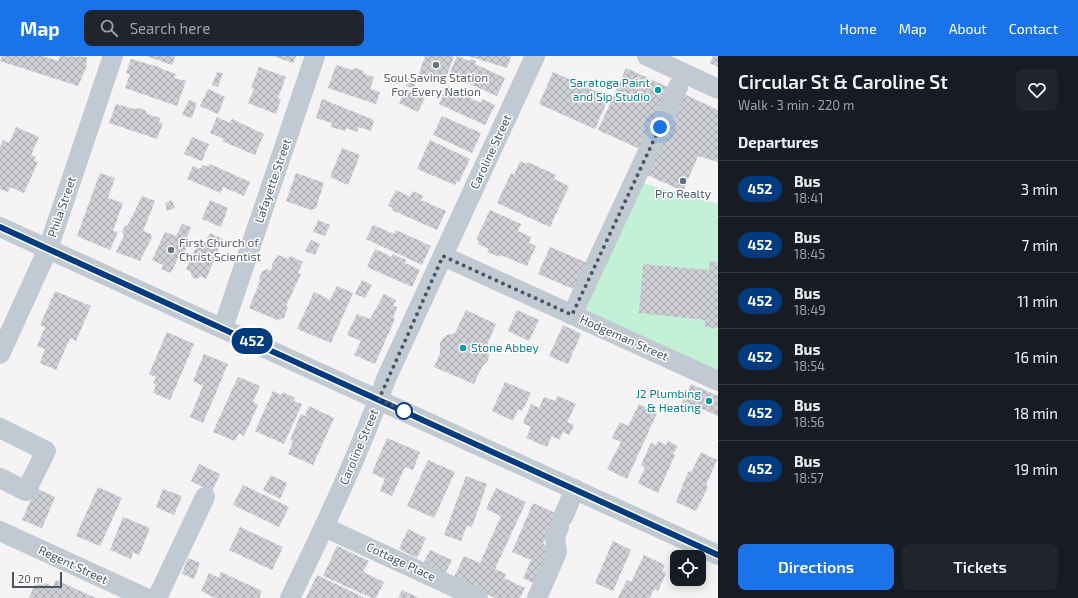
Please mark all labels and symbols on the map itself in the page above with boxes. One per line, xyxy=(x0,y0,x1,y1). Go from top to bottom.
marker: Soul Saving Station For Every Nation xyxy=(431,60,441,70)
place label: Soul Saving Station For Every Nation xyxy=(384,70,488,98)
place label: Saratoga Paint and Sip Studio xyxy=(570,75,650,103)
marker: Saratoga Paint and Sip Studio xyxy=(653,85,663,95)
street label: Caroline Street xyxy=(467,112,514,191)
your location xyxy=(650,117,670,137)
street label: Lafayette Street xyxy=(251,136,293,225)
street label: Phila Street xyxy=(44,174,78,239)
marker: Pro Realty xyxy=(678,176,688,186)
place label: Pro Realty xyxy=(655,186,712,200)
place label: First Church of Christ Scientist xyxy=(179,235,262,263)
marker: First Church of Christ Scientist xyxy=(166,245,176,255)
street label: Hodgeman Street xyxy=(578,311,671,363)
line badge: 452 xyxy=(229,328,275,354)
place label: Stone Abbey xyxy=(471,340,539,354)
marker: Stone Abbey xyxy=(458,343,468,353)
place label: J2 Plumbing & Heating xyxy=(636,386,701,414)
marker: J2 Plumbing & Heating xyxy=(704,396,714,406)
unlabelled marker xyxy=(395,402,413,420)
street label: Caroline Street xyxy=(336,406,380,487)
street label: Cottage Place xyxy=(365,539,438,583)
street label: Regent Street xyxy=(37,542,111,586)
scale bar xyxy=(12,570,62,589)

